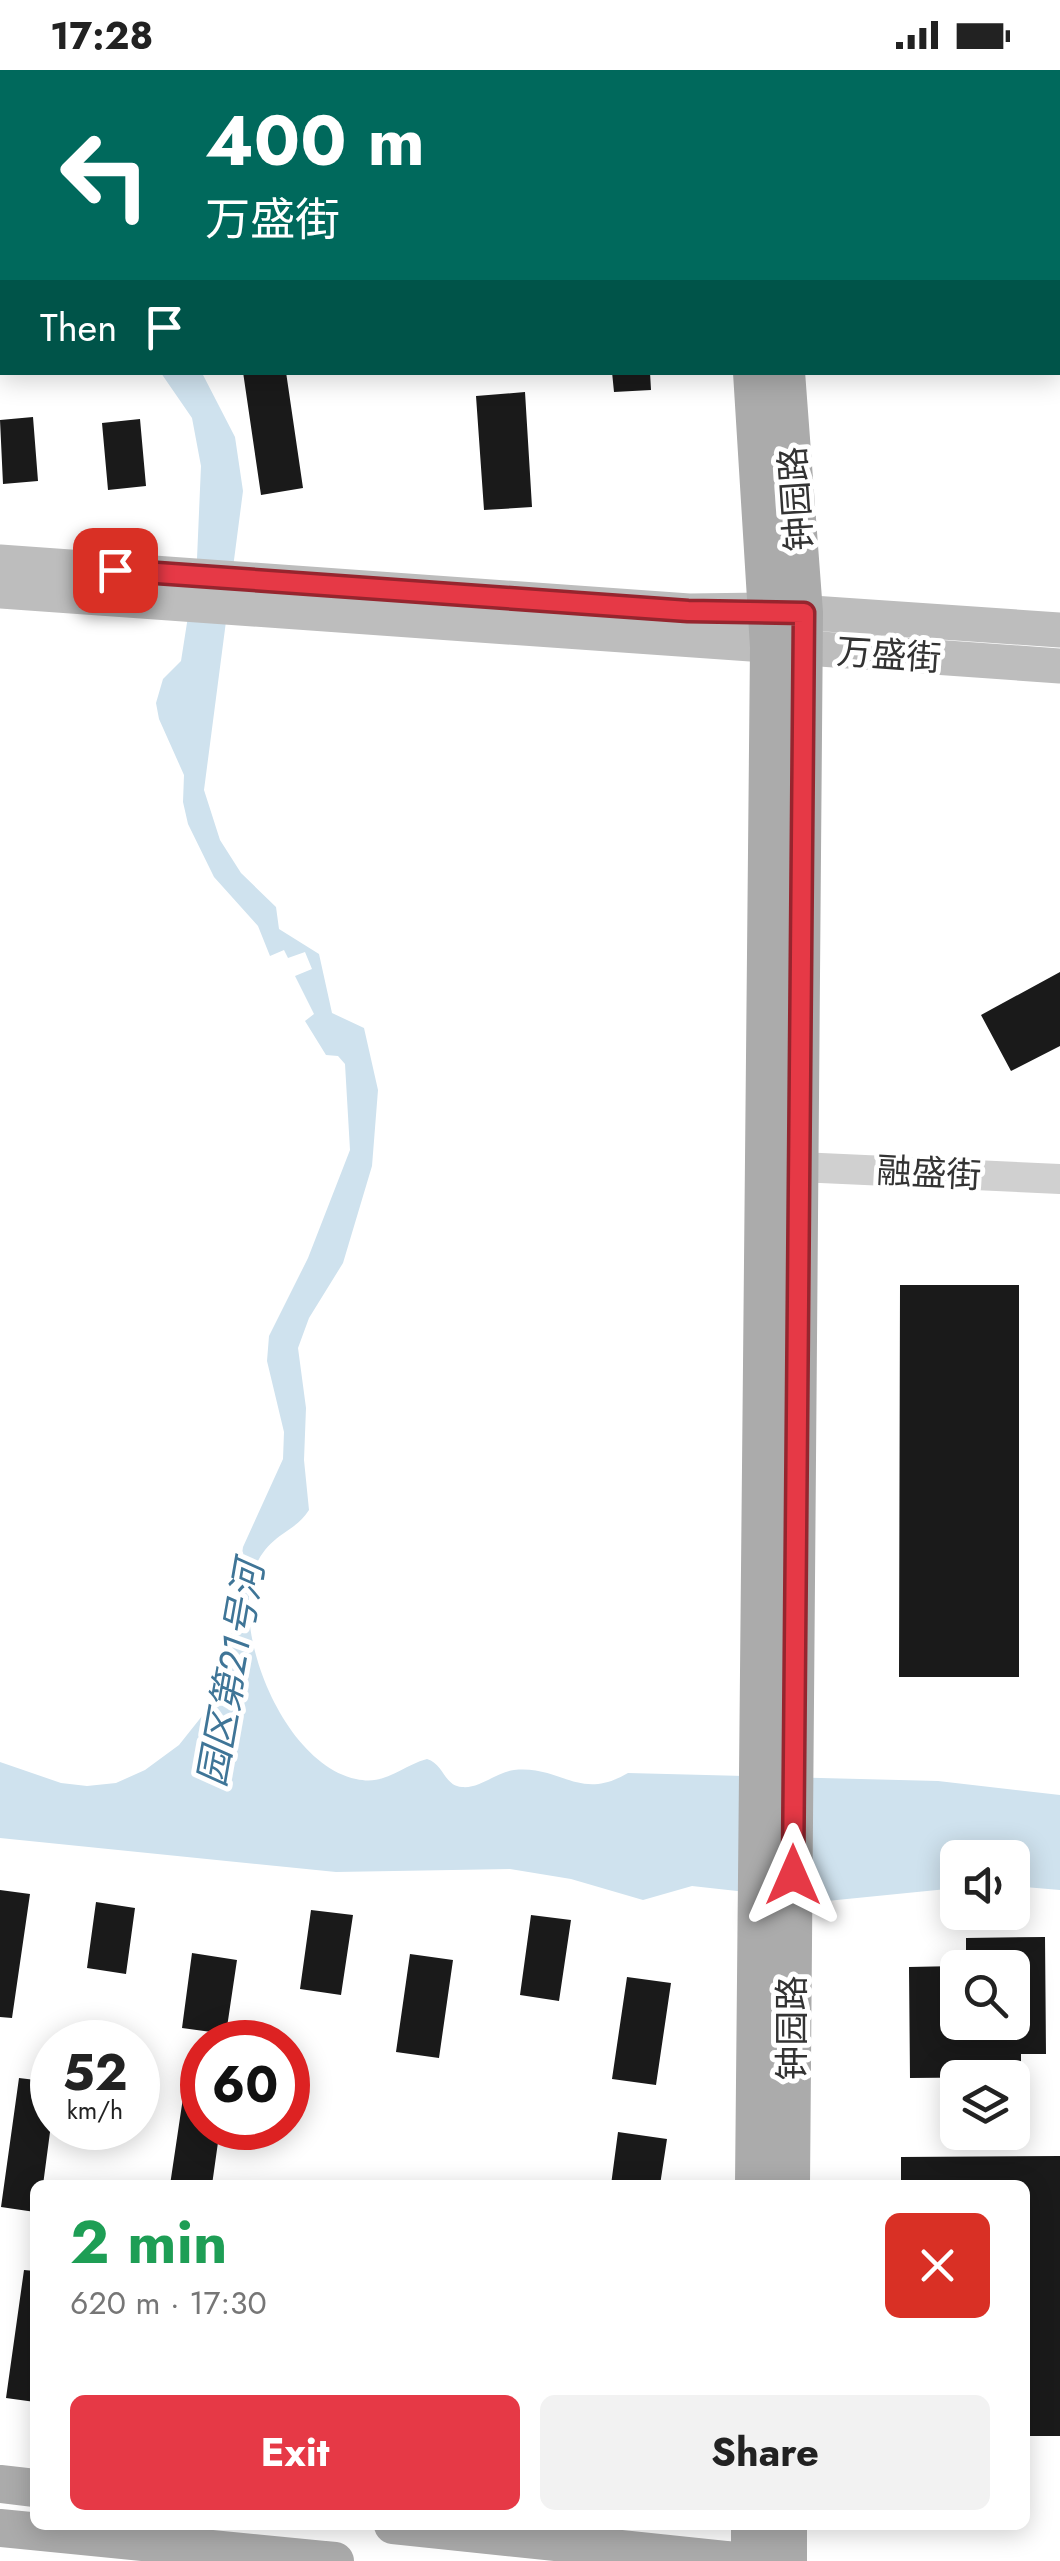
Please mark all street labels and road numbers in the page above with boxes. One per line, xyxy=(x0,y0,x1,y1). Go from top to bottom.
street label: 钟园路 xyxy=(767,445,825,553)
street label: 万盛街 xyxy=(835,626,943,684)
street label: 融盛街 xyxy=(875,1145,983,1201)
street label: 钟园路 xyxy=(767,1975,817,2081)

